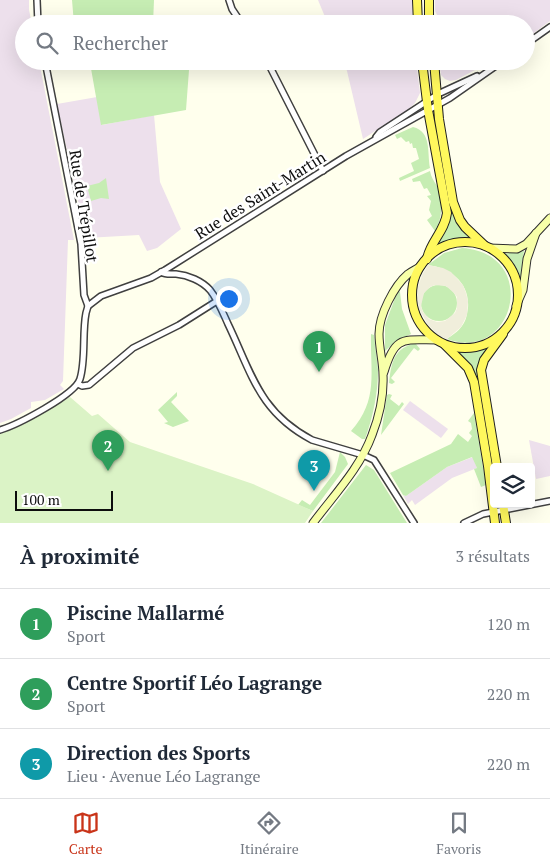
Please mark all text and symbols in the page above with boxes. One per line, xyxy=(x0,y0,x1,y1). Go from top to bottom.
search box xyxy=(15,15,535,70)
icon: search xyxy=(33,29,61,57)
text: Rechercher xyxy=(73,30,168,55)
street label: Rue des Saint-Martin xyxy=(190,146,330,244)
street label: Rue de Trépillot xyxy=(64,148,104,264)
your location xyxy=(216,286,242,312)
pin: 1 xyxy=(303,331,335,372)
pin: 2 xyxy=(92,430,124,471)
pin: 3 xyxy=(298,450,330,491)
map controls xyxy=(490,463,535,508)
button: layers xyxy=(490,463,535,508)
scale bar xyxy=(15,488,112,511)
text: 100 m xyxy=(22,490,60,509)
text: À proximité xyxy=(20,542,140,570)
text: 3 résultats xyxy=(456,545,530,567)
text: Piscine Mallarmé xyxy=(67,600,225,625)
text: 1 xyxy=(31,613,41,635)
text: 120 m xyxy=(487,613,530,635)
text: Sport xyxy=(67,625,106,647)
text: Centre Sportif Léo Lagrange xyxy=(67,670,322,695)
text: 2 xyxy=(31,683,41,705)
text: 220 m xyxy=(487,683,530,705)
text: Sport xyxy=(67,695,106,717)
text: Direction des Sports xyxy=(67,740,250,765)
text: 3 xyxy=(31,753,41,775)
text: 220 m xyxy=(487,753,530,775)
text: Lieu · Avenue Léo Lagrange xyxy=(67,765,260,787)
tab: Carte xyxy=(69,809,102,858)
tab: Itinéraire xyxy=(240,809,299,858)
tab: Favoris xyxy=(436,809,481,858)

